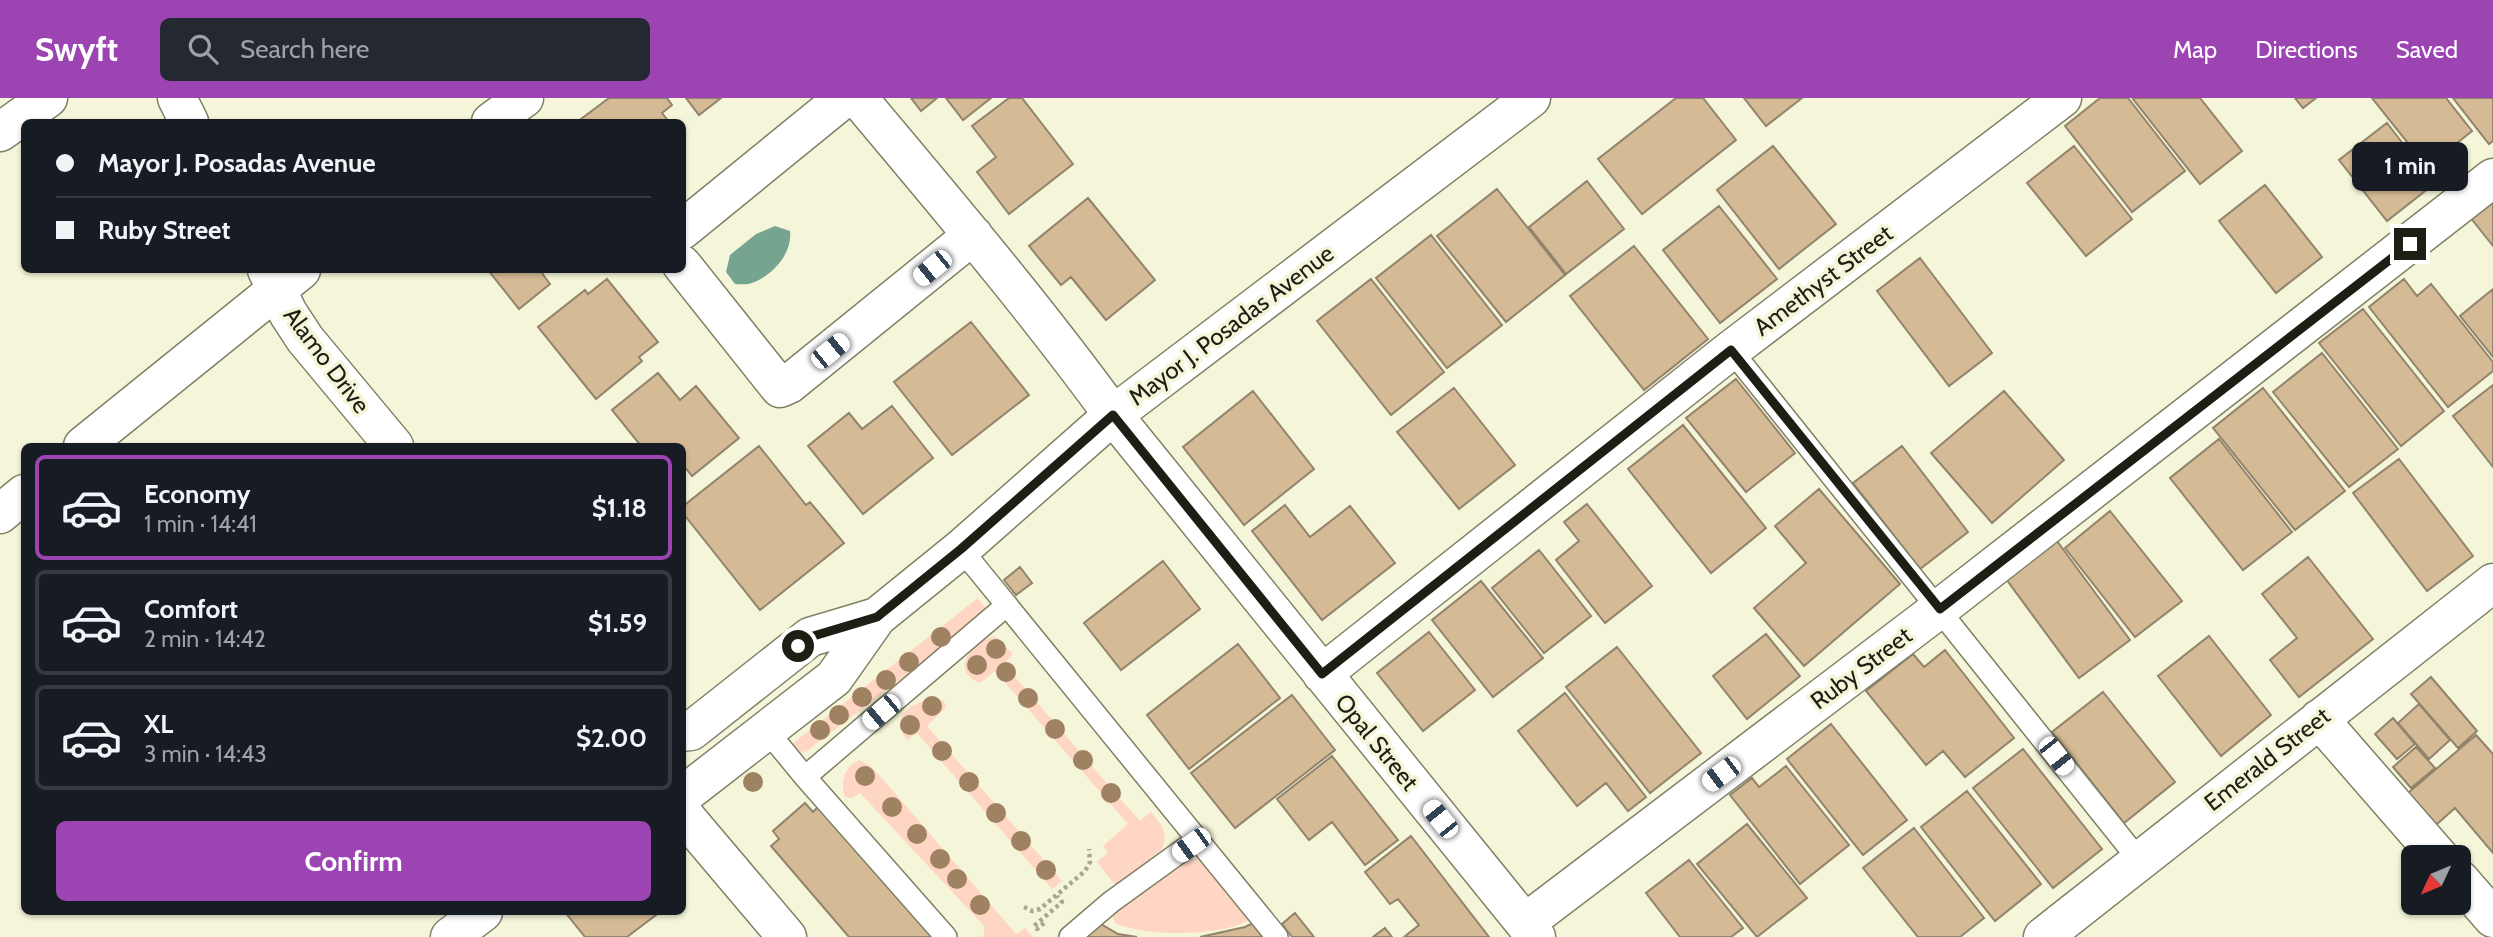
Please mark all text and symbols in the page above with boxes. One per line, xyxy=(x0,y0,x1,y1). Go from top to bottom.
search box xyxy=(160,18,650,81)
text: Swyft xyxy=(35,29,118,69)
icon: search xyxy=(184,30,222,68)
text: Search here xyxy=(240,33,369,65)
text: Map xyxy=(2173,35,2217,64)
text: Directions xyxy=(2255,35,2358,64)
text: Saved xyxy=(2396,35,2458,64)
callout: 1 min xyxy=(2352,142,2468,192)
text: Mayor J. Posadas Avenue xyxy=(98,147,376,179)
text: 1 min xyxy=(2384,152,2436,180)
text: Ruby Street xyxy=(98,214,230,246)
street label: Amethyst Street xyxy=(1748,218,1898,342)
route end xyxy=(2394,228,2426,260)
street label: Mayor J. Posadas Avenue xyxy=(1123,238,1339,412)
car xyxy=(910,247,955,289)
street label: Alamo Drive xyxy=(278,301,376,419)
car xyxy=(808,330,853,372)
icon: car xyxy=(60,476,123,539)
text: Economy xyxy=(144,478,250,510)
text: $1.18 xyxy=(592,492,647,524)
text: 1 min · 14:41 xyxy=(144,510,257,538)
icon: car xyxy=(60,591,123,654)
text: Comfort xyxy=(144,593,238,625)
text: $1.59 xyxy=(588,607,647,639)
street label: Ruby Street xyxy=(1805,621,1917,715)
text: 2 min · 14:42 xyxy=(144,625,266,653)
route start xyxy=(782,630,814,662)
street label: Opal Street xyxy=(1329,688,1425,796)
car xyxy=(859,690,904,734)
street label: Emerald Street xyxy=(2198,701,2336,817)
icon: car xyxy=(60,706,123,769)
text: XL xyxy=(144,708,173,740)
text: $2.00 xyxy=(576,722,647,754)
car xyxy=(2035,733,2078,779)
text: 3 min · 14:43 xyxy=(144,740,267,768)
car xyxy=(1698,753,1745,795)
car xyxy=(1419,796,1462,842)
button: Confirm xyxy=(56,821,651,901)
car xyxy=(1168,824,1215,866)
north arrow xyxy=(2401,845,2471,915)
map controls xyxy=(2401,845,2471,915)

